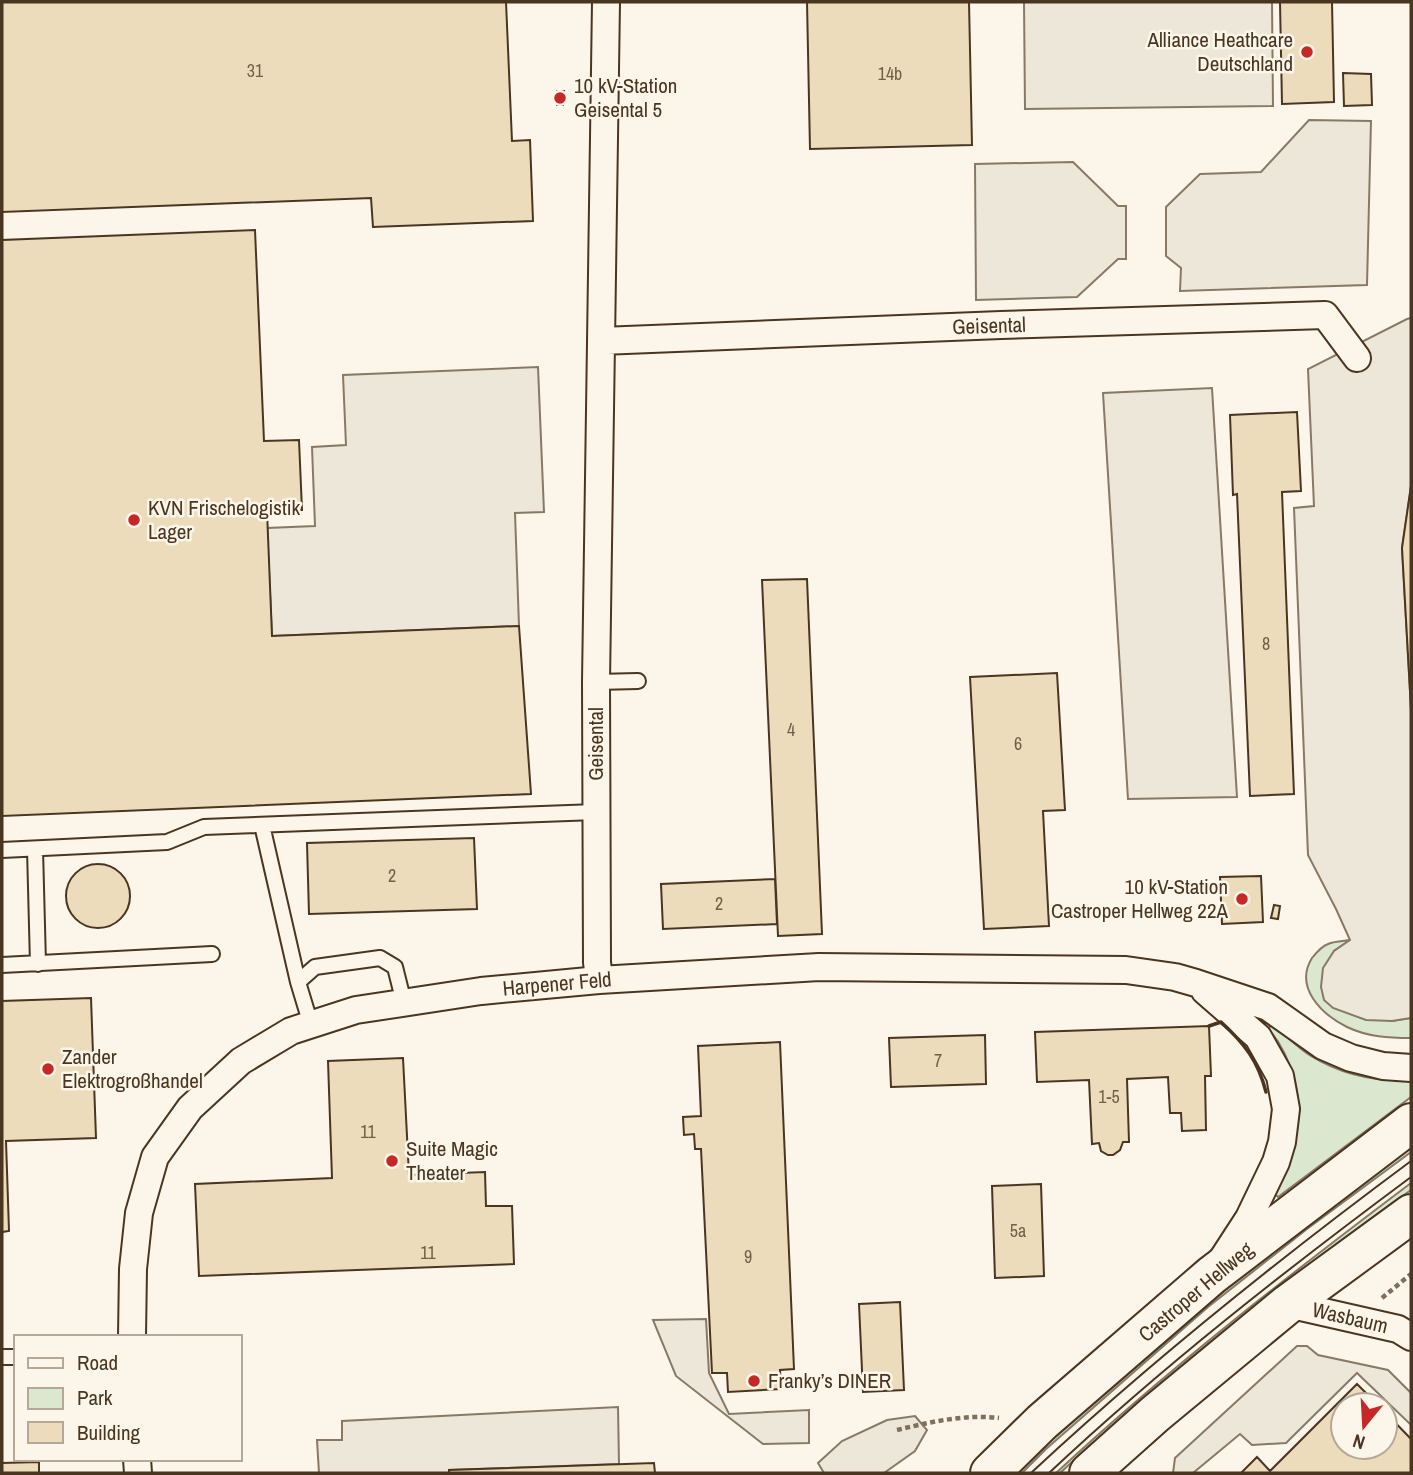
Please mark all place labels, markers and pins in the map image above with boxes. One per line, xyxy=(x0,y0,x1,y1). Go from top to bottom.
place label: Alliance Heathcare Deutschland xyxy=(1147,25,1293,78)
marker: Alliance Heathcare Deutschland xyxy=(1299,44,1315,60)
place label: 10 kV-Station Geisental 5 xyxy=(574,71,677,124)
marker: 10 kV-Station Geisental 5 xyxy=(552,90,568,106)
place label: KVN Frischelogistik Lager xyxy=(148,493,301,546)
marker: KVN Frischelogistik Lager xyxy=(126,512,142,528)
place label: 10 kV-Station Castroper Hellweg 22A xyxy=(1051,872,1229,925)
marker: 10 kV-Station Castroper Hellweg 22A xyxy=(1234,891,1250,907)
place label: Zander Elektrogroßhandel xyxy=(62,1042,203,1095)
marker: Zander Elektrogroßhandel xyxy=(40,1061,56,1077)
place label: Suite Magic Theater xyxy=(406,1134,498,1187)
marker: Suite Magic Theater xyxy=(384,1153,400,1169)
place label: Franky’s DINER xyxy=(768,1366,891,1395)
marker: Franky’s DINER xyxy=(746,1373,762,1389)

